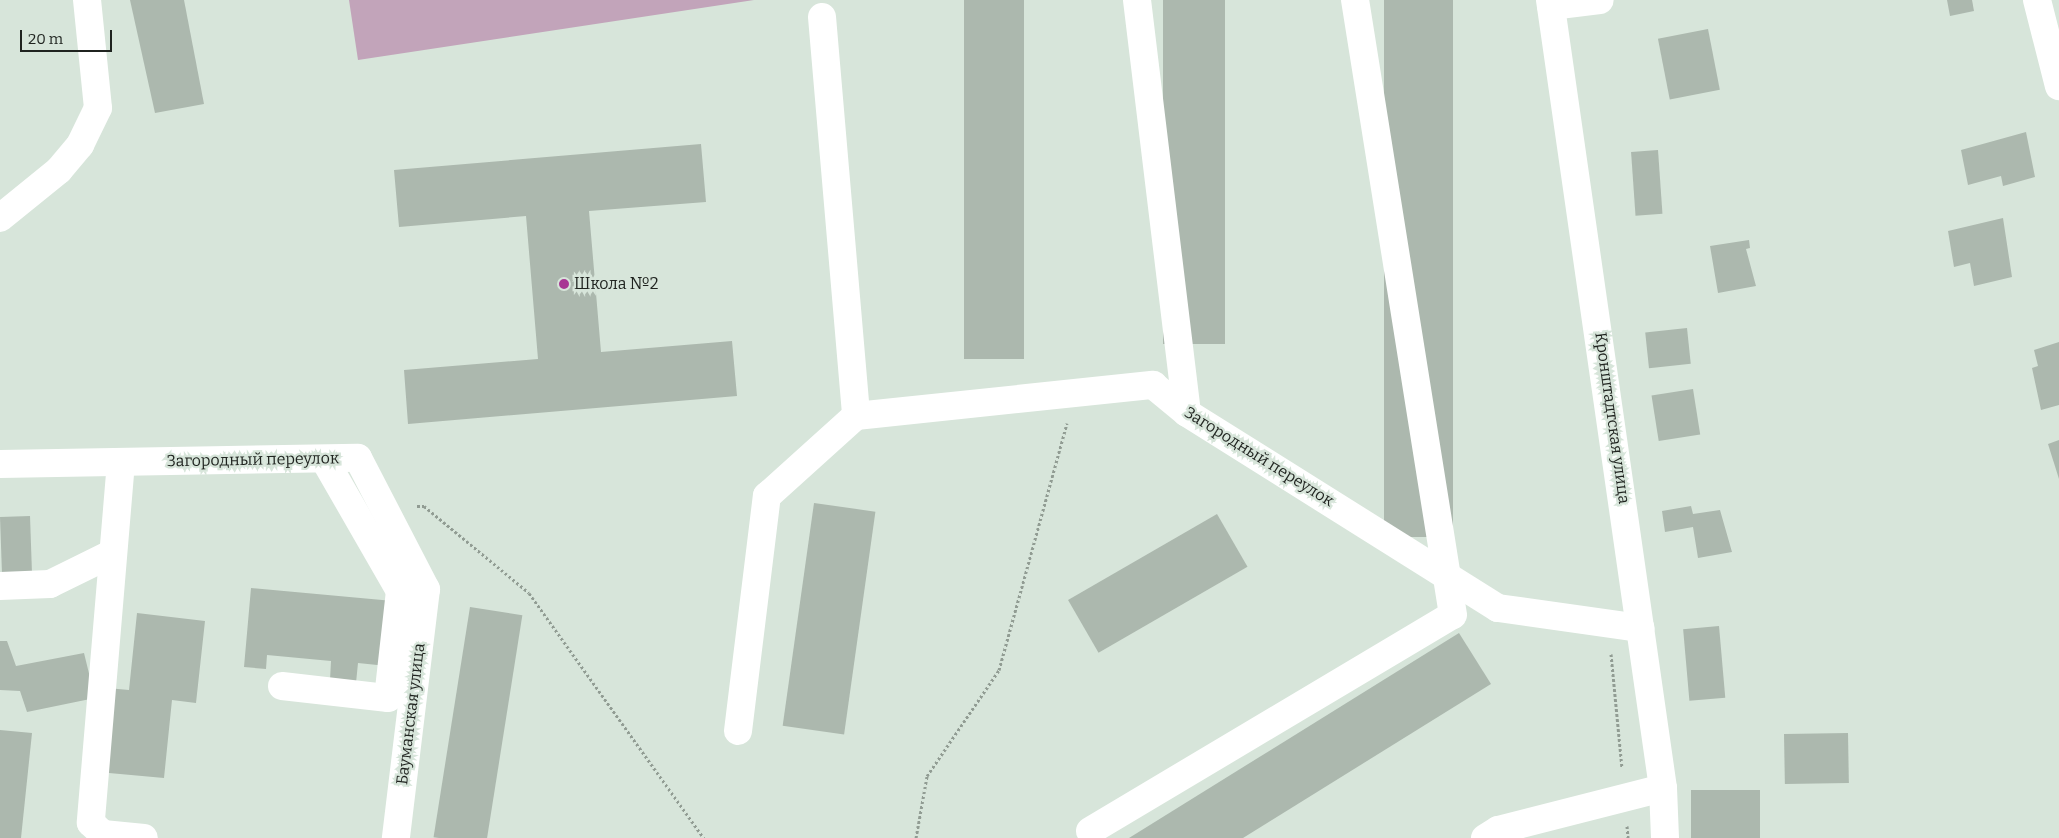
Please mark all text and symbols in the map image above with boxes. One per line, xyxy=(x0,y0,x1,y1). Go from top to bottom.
scale bar xyxy=(22,20,115,52)
text: 20 m xyxy=(28,30,63,48)
place label: Школа №2 xyxy=(574,274,659,294)
marker: Школа №2 xyxy=(558,278,570,290)
street label: Кронштадтская улица xyxy=(1590,331,1634,505)
street label: Загородный переулок xyxy=(1181,403,1337,511)
street label: Загородный переулок xyxy=(167,449,339,471)
street label: Бауманская улица xyxy=(393,642,429,786)

